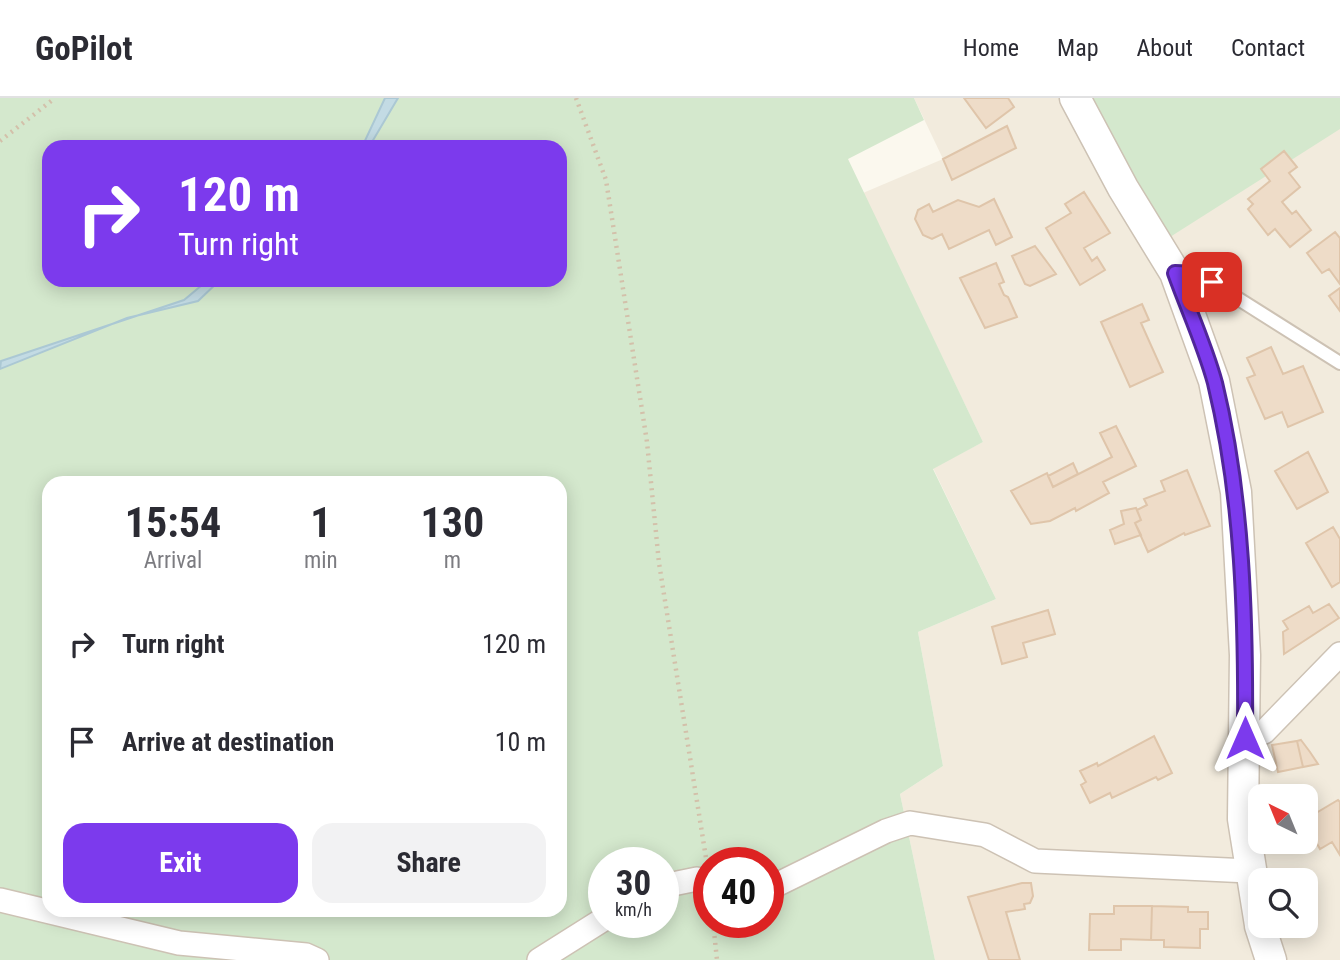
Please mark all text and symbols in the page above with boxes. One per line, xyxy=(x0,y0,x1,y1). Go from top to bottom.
text: GoPilot xyxy=(35,29,133,68)
text: Home xyxy=(963,34,1019,62)
text: Map xyxy=(1057,34,1099,62)
text: About xyxy=(1137,34,1193,62)
text: Contact xyxy=(1231,34,1305,62)
text: 120 m xyxy=(178,166,300,223)
icon: right xyxy=(63,168,154,259)
text: Turn right xyxy=(178,225,299,263)
pin xyxy=(1182,252,1242,312)
icon: arrive xyxy=(1193,263,1231,301)
text: 15:54 xyxy=(125,498,221,547)
text: 1 xyxy=(310,498,331,547)
text: 130 xyxy=(420,498,484,547)
text: Arrival xyxy=(144,547,202,574)
text: min xyxy=(304,547,338,574)
text: m xyxy=(444,547,461,574)
icon: right xyxy=(63,625,101,663)
text: Turn right xyxy=(122,629,224,659)
text: 120 m xyxy=(482,629,546,659)
position arrow xyxy=(1208,701,1282,775)
icon: arrive xyxy=(63,723,101,761)
text: Arrive at destination xyxy=(122,727,334,757)
text: 10 m xyxy=(495,727,546,757)
north arrow xyxy=(1248,784,1318,854)
map controls xyxy=(1248,784,1318,938)
button: Exit xyxy=(63,823,298,903)
button: Share xyxy=(312,823,546,903)
speed limit sign: 40 xyxy=(693,847,784,938)
text: 30 xyxy=(616,863,651,904)
button: search xyxy=(1248,868,1318,938)
text: km/h xyxy=(615,899,652,920)

